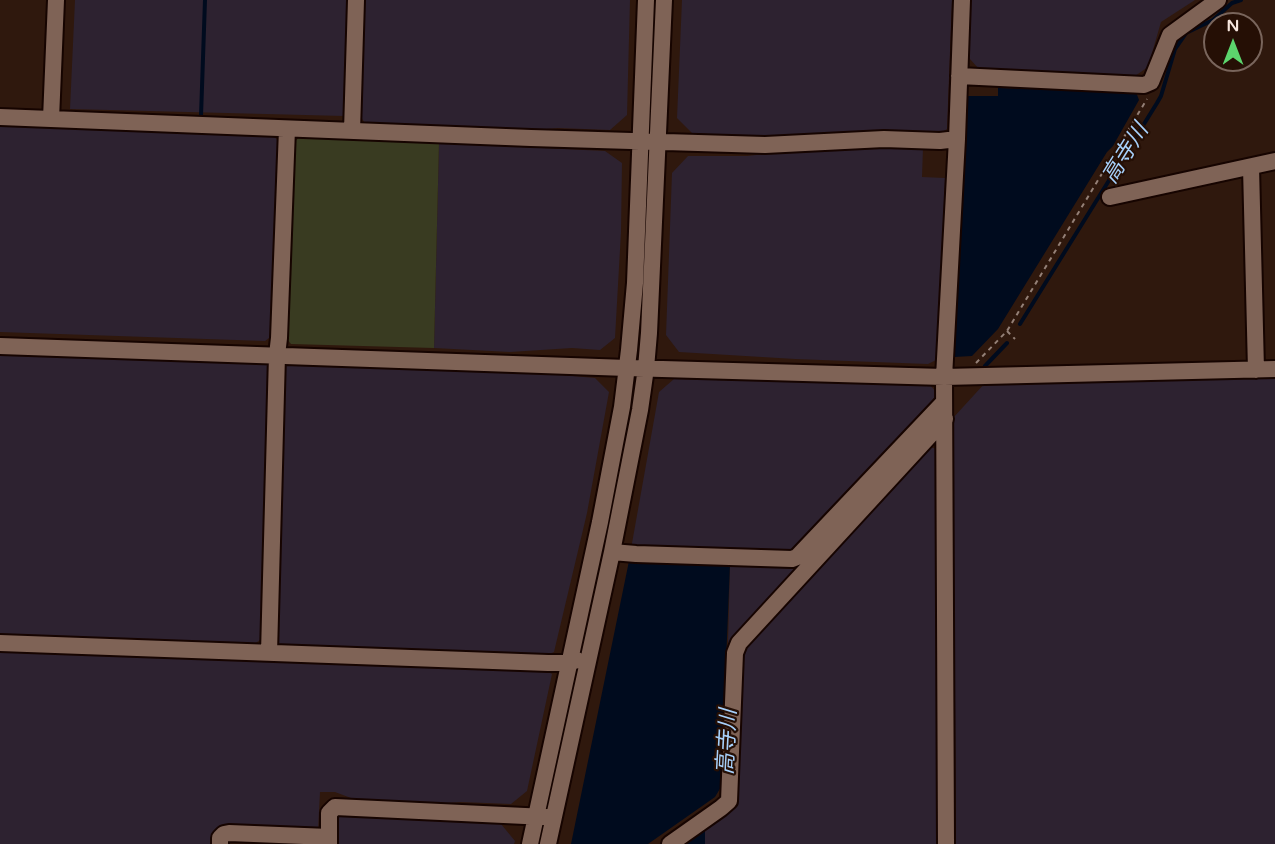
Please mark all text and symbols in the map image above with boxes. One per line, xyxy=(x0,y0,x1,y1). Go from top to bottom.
north arrow xyxy=(1203,12,1263,72)
text: N xyxy=(1227,16,1239,36)
water label: 高寺川 xyxy=(1097,119,1155,189)
water label: 高寺川 xyxy=(713,708,743,776)

